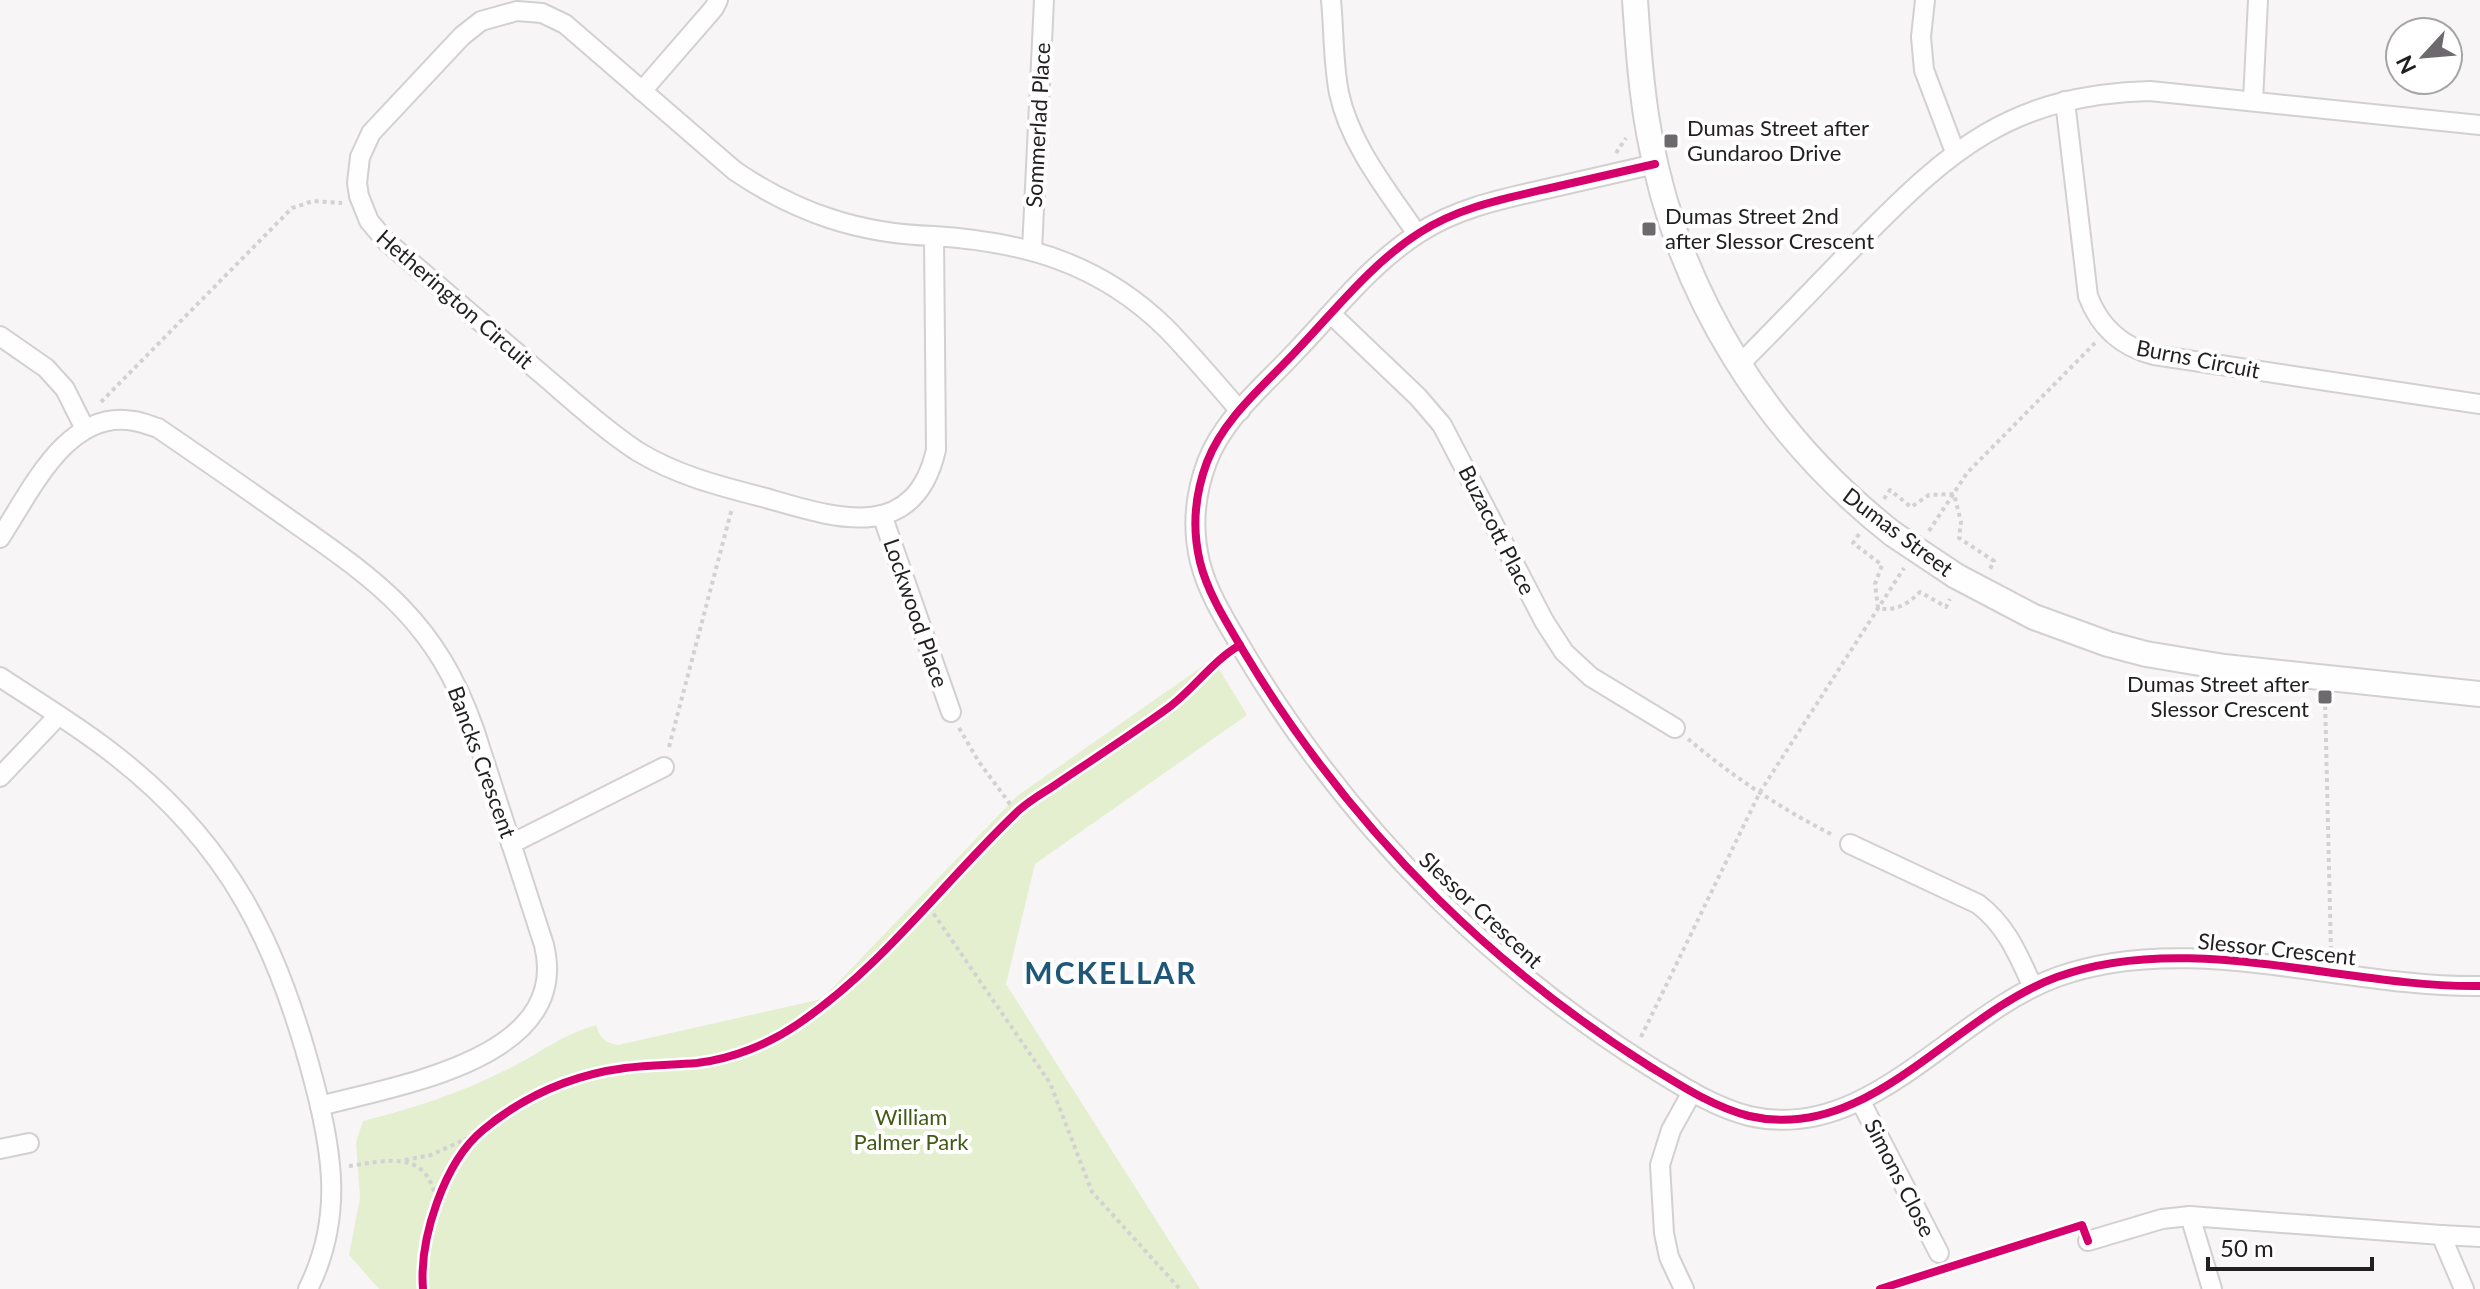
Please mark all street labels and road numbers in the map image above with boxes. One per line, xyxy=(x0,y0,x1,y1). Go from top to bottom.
street label: Sommerlad Place xyxy=(1020,42,1055,208)
street label: Hetherington Circuit xyxy=(372,223,539,374)
street label: Burns Circuit xyxy=(2134,333,2262,384)
street label: Buzacott Place xyxy=(1453,461,1542,599)
street label: Dumas Street xyxy=(1838,481,1959,582)
street label: Lockwood Place xyxy=(878,535,955,691)
street label: Bancks Crescent xyxy=(443,682,522,841)
street label: Slessor Crescent xyxy=(1414,846,1549,974)
street label: Slessor Crescent xyxy=(2197,927,2357,970)
street label: Simons Close xyxy=(1859,1114,1942,1241)

